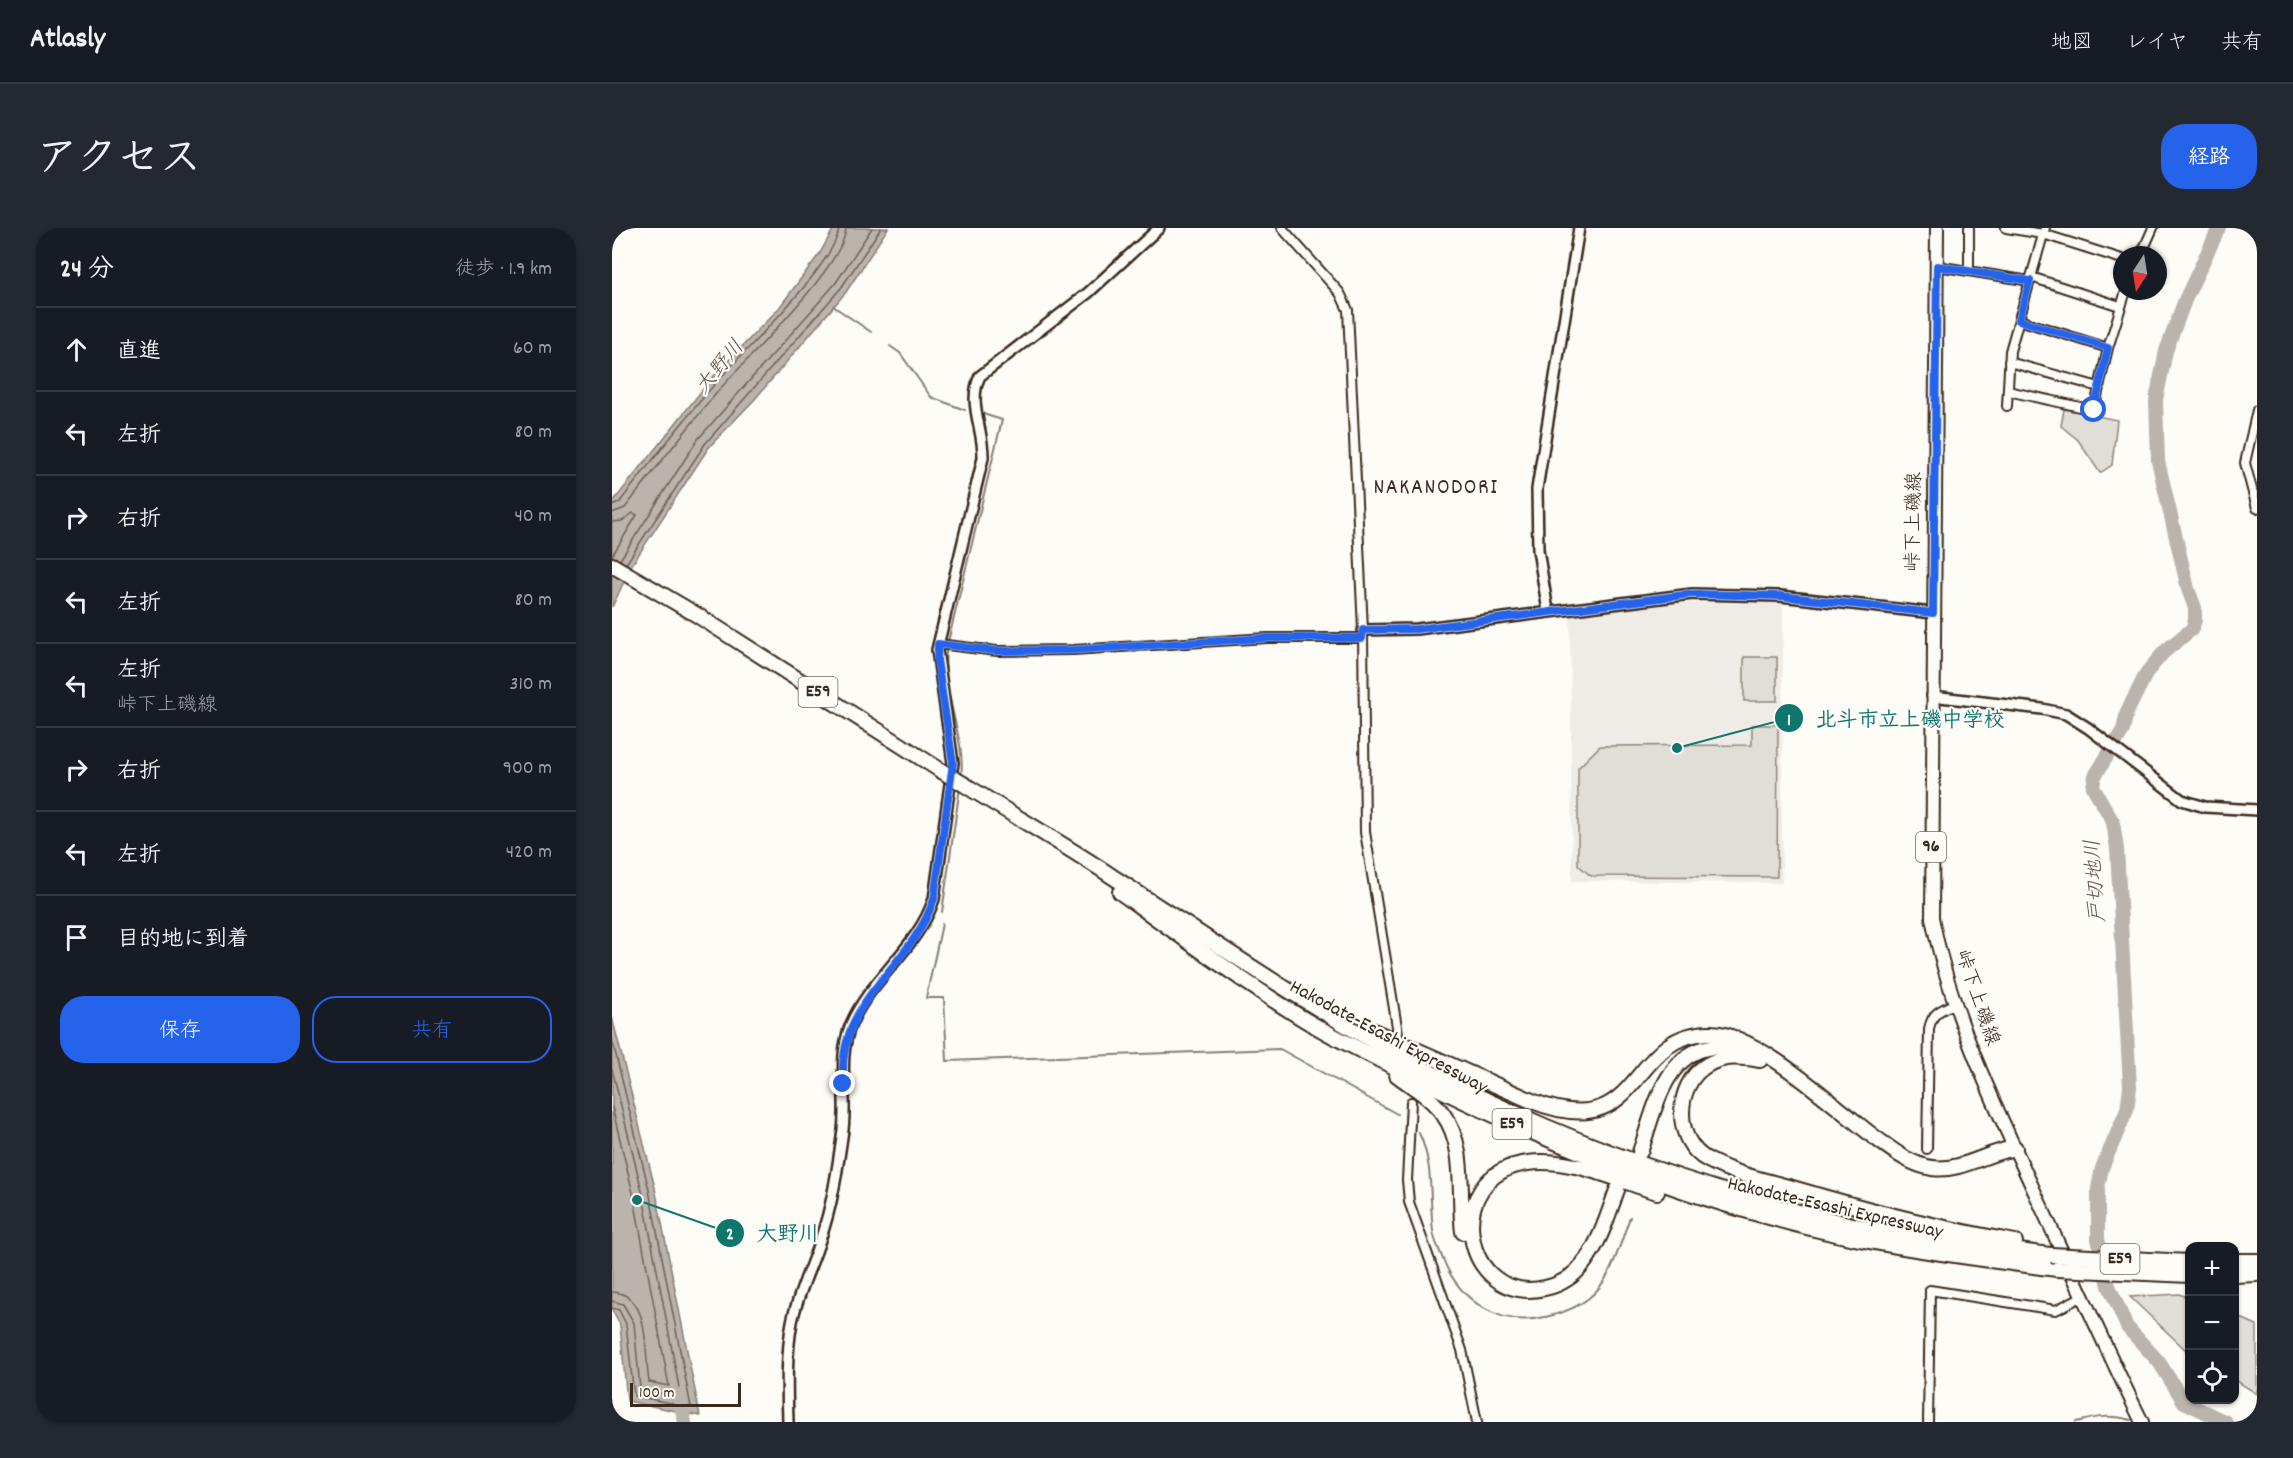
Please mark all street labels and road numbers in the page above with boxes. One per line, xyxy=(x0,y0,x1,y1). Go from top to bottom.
street label: 峠下上磯線 xyxy=(1900,472,1930,572)
road number: E59 xyxy=(798,677,838,707)
road number: 96 xyxy=(1916,832,1946,862)
street label: 峠下上磯線 xyxy=(1946,946,2006,1050)
street label: Hakodate-Esashi Expressway xyxy=(1284,974,1493,1103)
road number: E59 xyxy=(1492,1109,1532,1139)
street label: Hakodate-Esashi Expressway xyxy=(1725,1171,1946,1248)
road number: E59 xyxy=(2100,1244,2140,1274)

